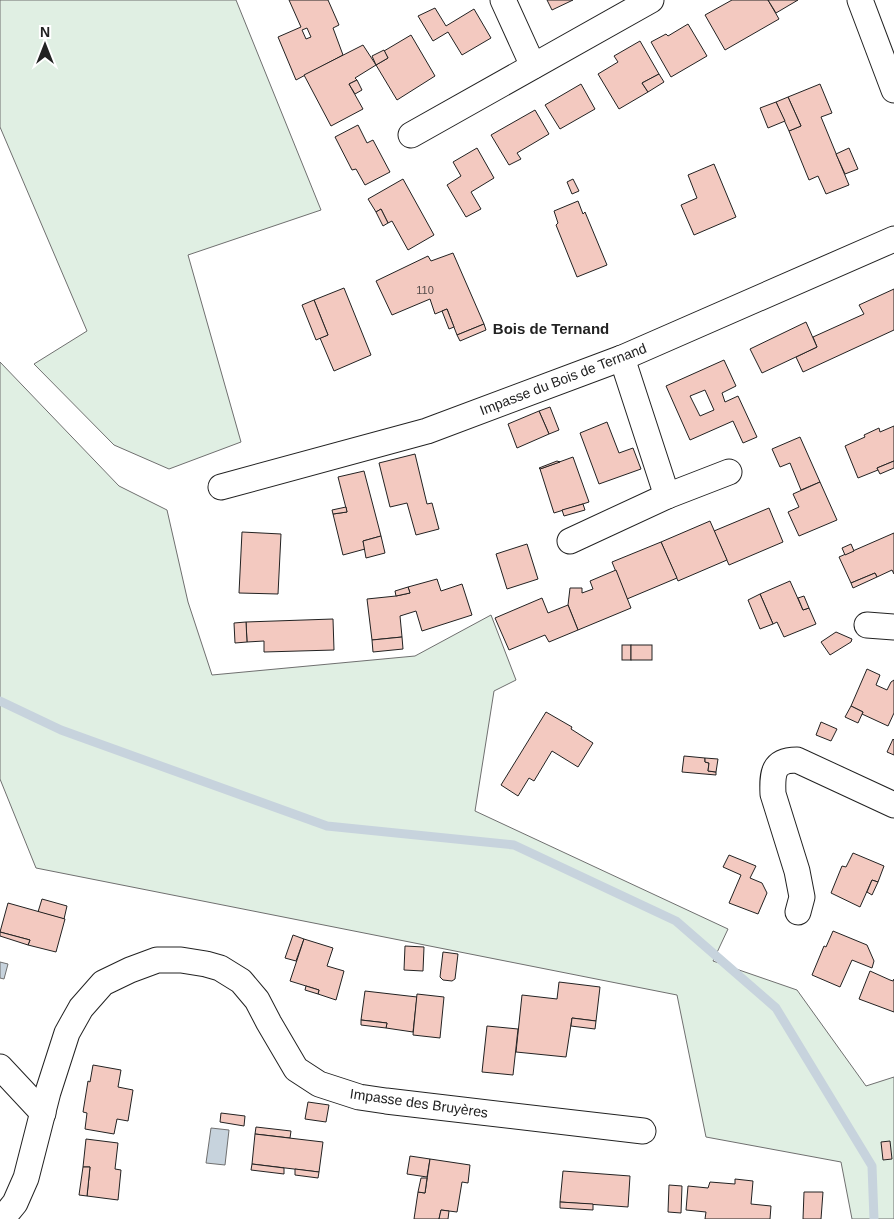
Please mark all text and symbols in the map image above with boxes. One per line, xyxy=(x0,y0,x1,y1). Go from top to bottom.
north arrow xyxy=(20,20,70,70)
text: N xyxy=(40,24,50,40)
house number: 110 xyxy=(416,284,434,296)
district label: Bois de Ternand xyxy=(493,320,609,337)
street label: Impasse du Bois de Ternand xyxy=(477,340,649,418)
street label: Impasse des Bruyères xyxy=(349,1085,489,1121)

